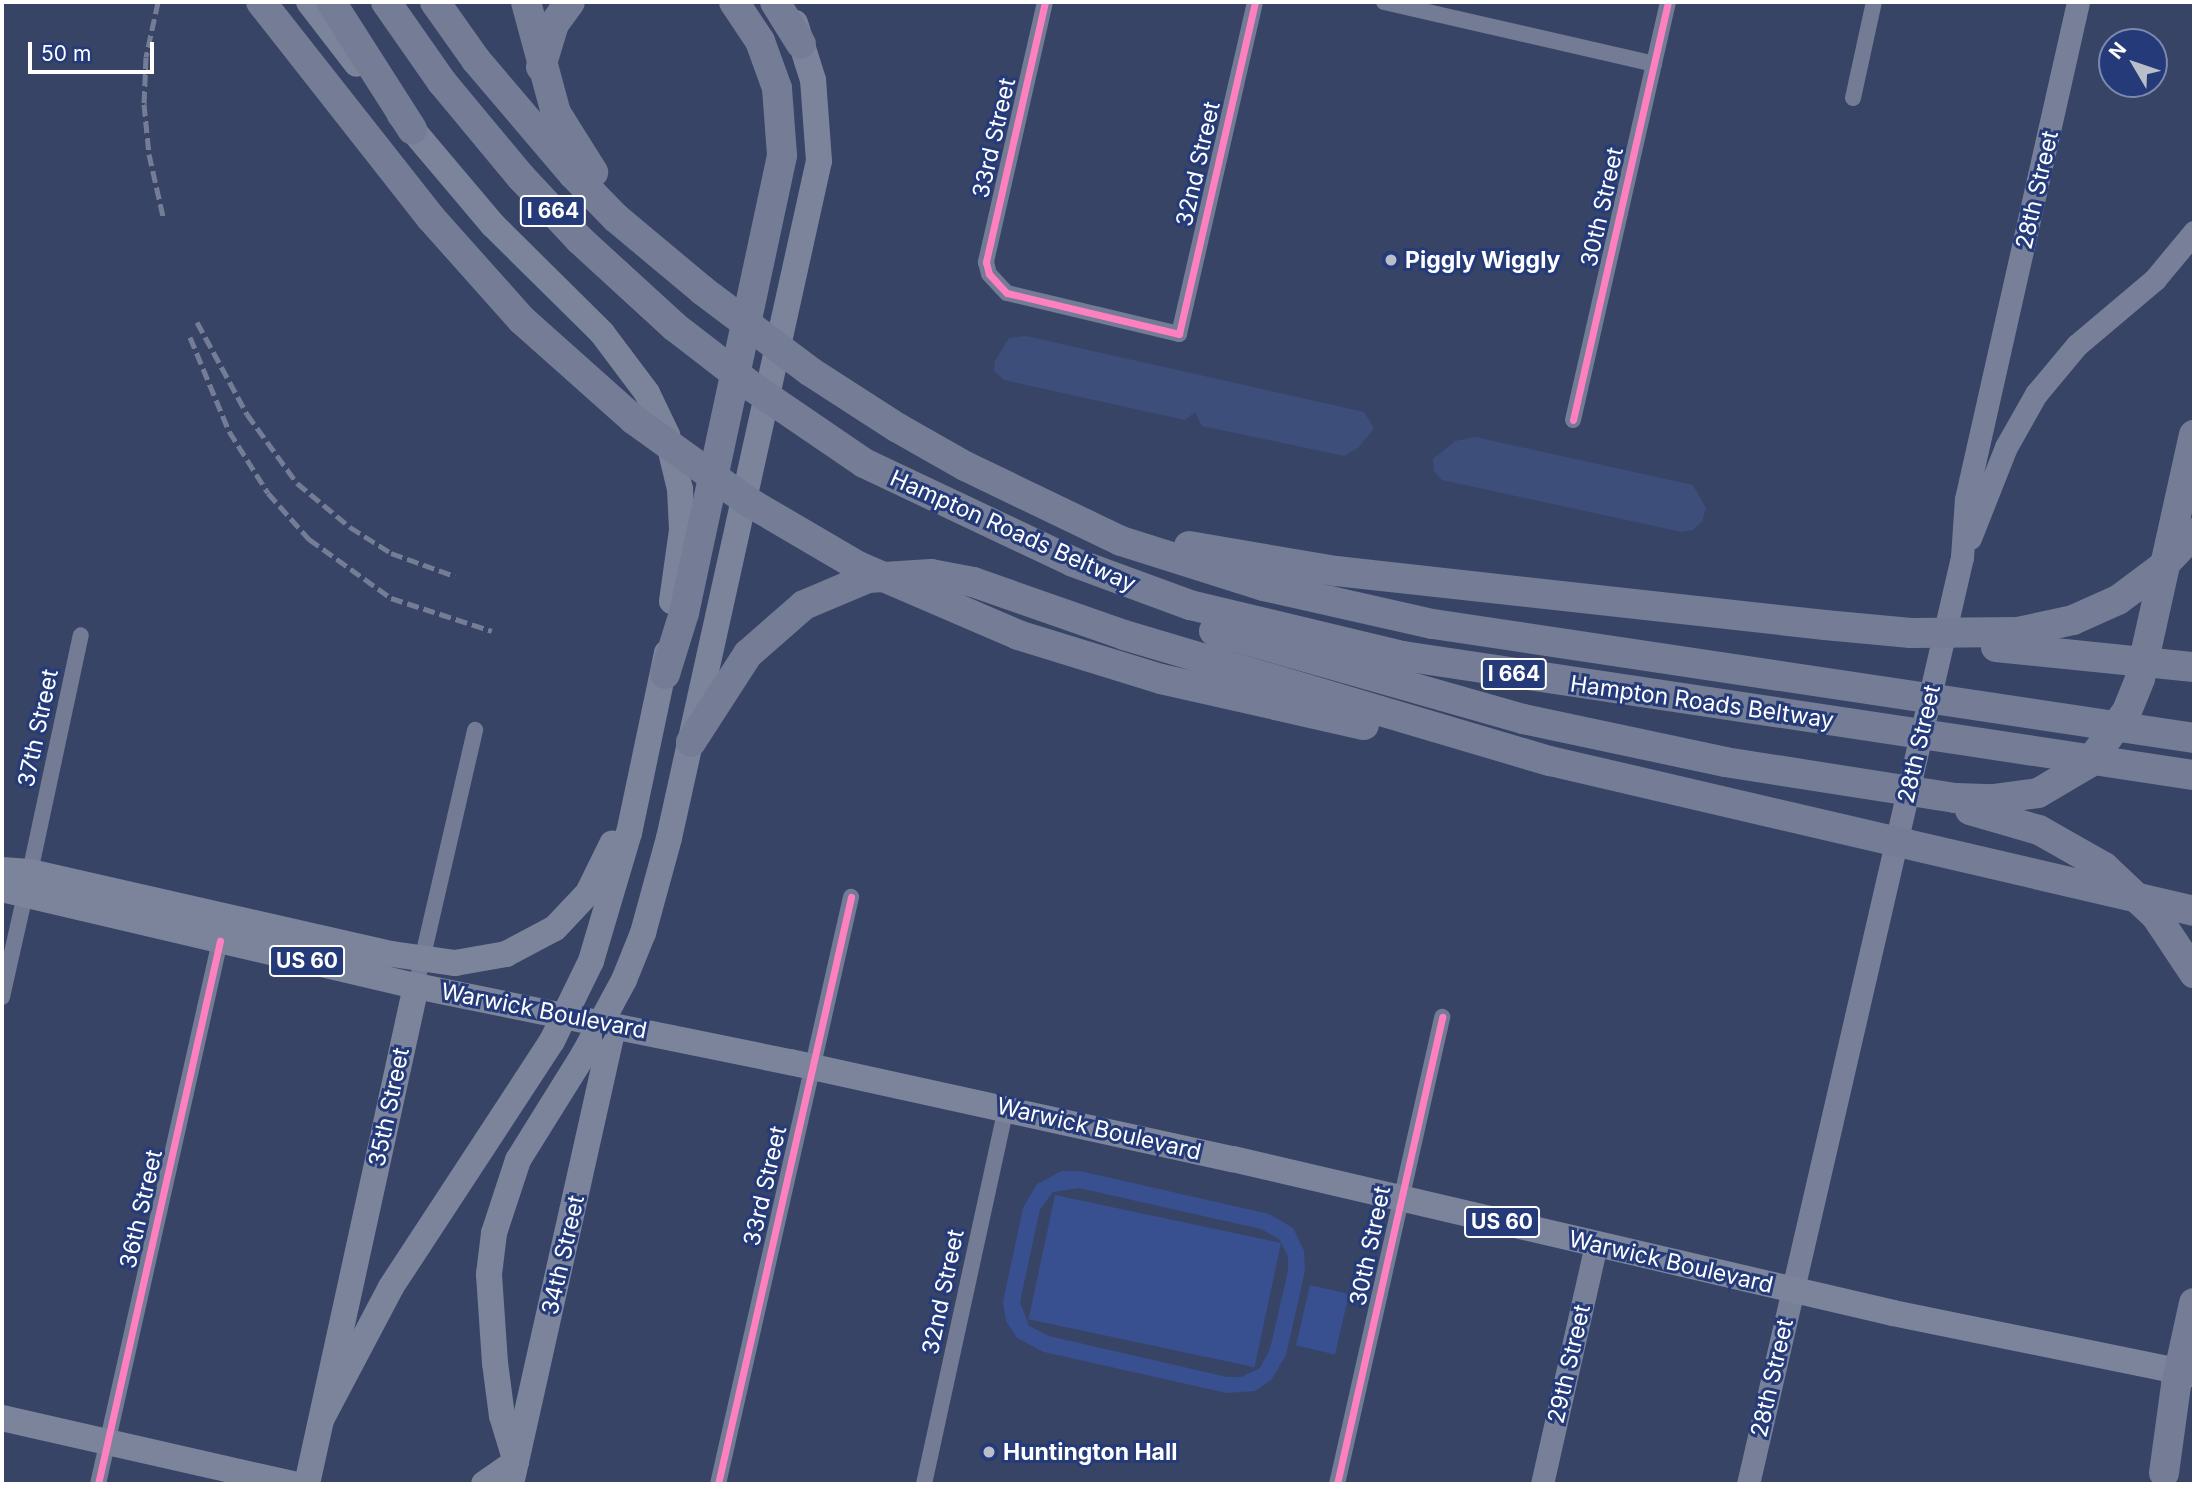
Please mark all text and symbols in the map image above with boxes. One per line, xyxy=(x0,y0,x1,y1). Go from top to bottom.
scale bar xyxy=(32,28,158,72)
north arrow xyxy=(2098,28,2168,98)
text: N xyxy=(2104,38,2131,64)
text: 50 m xyxy=(41,41,91,66)
street label: 33rd Street xyxy=(967,75,1021,201)
street label: 32nd Street xyxy=(1170,99,1226,229)
street label: 28th Street xyxy=(2010,128,2064,252)
street label: 30th Street xyxy=(1575,145,1629,269)
road number: I 664 xyxy=(520,194,586,228)
place label: Piggly Wiggly xyxy=(1405,246,1560,274)
marker: Piggly Wiggly xyxy=(1383,252,1399,268)
street label: Hampton Roads Beltway xyxy=(886,464,1140,598)
road number: I 664 xyxy=(1481,656,1547,692)
street label: 37th Street xyxy=(12,667,64,789)
street label: Hampton Roads Beltway xyxy=(1568,670,1836,734)
street label: 28th Street xyxy=(1892,682,1946,806)
road number: US 60 xyxy=(268,944,346,978)
street label: Warwick Boulevard xyxy=(439,978,649,1044)
street label: 35th Street xyxy=(363,1045,415,1169)
street label: Warwick Boulevard xyxy=(994,1092,1204,1166)
street label: 33rd Street xyxy=(738,1123,792,1249)
street label: 36th Street xyxy=(114,1147,168,1271)
street label: 30th Street xyxy=(1344,1184,1396,1308)
street label: 34th Street xyxy=(536,1193,590,1317)
road number: US 60 xyxy=(1464,1204,1540,1240)
street label: Warwick Boulevard xyxy=(1566,1225,1776,1299)
street label: 32nd Street xyxy=(916,1227,970,1357)
street label: 29th Street xyxy=(1542,1302,1596,1426)
street label: 28th Street xyxy=(1745,1316,1799,1440)
place label: Huntington Hall xyxy=(1003,1438,1177,1466)
marker: Huntington Hall xyxy=(981,1444,997,1460)

